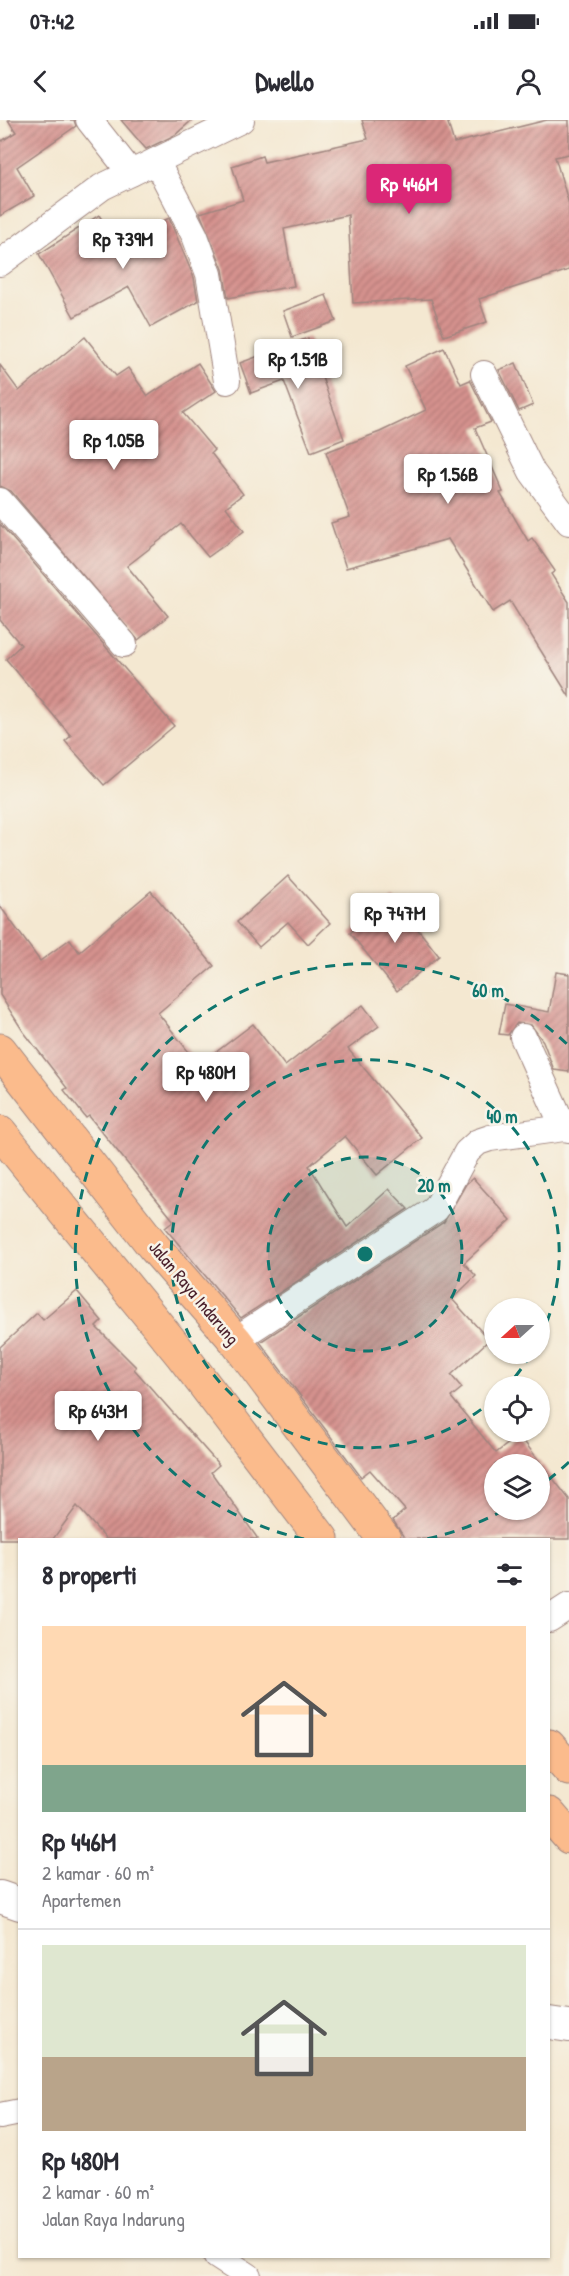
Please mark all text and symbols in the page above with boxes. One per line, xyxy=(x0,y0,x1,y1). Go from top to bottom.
text: 07:42 xyxy=(30,6,74,36)
text: Dwello xyxy=(255,63,314,99)
icon: back xyxy=(24,65,57,98)
icon: person xyxy=(512,65,545,98)
pin: Rp 446M xyxy=(354,164,464,215)
text: Rp 446M xyxy=(380,170,438,197)
pin: Rp 739M xyxy=(68,219,178,270)
text: Rp 739M xyxy=(93,225,153,252)
pin: Rp 1.51B xyxy=(236,339,360,390)
text: Rp 1.51B xyxy=(268,345,328,372)
pin: Rp 1.05B xyxy=(52,420,176,471)
text: Rp 1.05B xyxy=(83,426,145,453)
pin: Rp 1.56B xyxy=(386,454,510,505)
text: Rp 1.56B xyxy=(418,460,478,487)
pin: Rp 747M xyxy=(340,893,450,944)
text: Rp 747M xyxy=(364,899,426,926)
text: 60 m xyxy=(472,978,504,1003)
pin: Rp 480M xyxy=(151,1052,261,1103)
text: Rp 480M xyxy=(176,1058,236,1085)
text: 40 m xyxy=(486,1104,518,1129)
text: 20 m xyxy=(418,1173,450,1198)
street label: Jalan Raya Indarung xyxy=(143,1235,245,1350)
centre of rings xyxy=(355,1244,375,1264)
north arrow xyxy=(484,1298,550,1364)
map controls xyxy=(484,1298,550,1520)
button: locate xyxy=(484,1376,550,1442)
pin: Rp 643M xyxy=(43,1391,153,1442)
text: Rp 643M xyxy=(69,1397,127,1424)
button: layers xyxy=(484,1454,550,1520)
text: 8 properti xyxy=(42,1557,137,1592)
icon: filters xyxy=(493,1558,526,1591)
icon: home xyxy=(230,1665,338,1773)
text: Rp 446M xyxy=(42,1824,116,1859)
text: 2 kamar · 60 m² xyxy=(42,1859,154,1886)
text: Apartemen xyxy=(42,1886,121,1913)
icon: home xyxy=(230,1984,338,2092)
text: Rp 480M xyxy=(42,2143,119,2178)
text: 2 kamar · 60 m² xyxy=(42,2178,154,2205)
text: Jalan Raya Indarung xyxy=(42,2205,185,2232)

